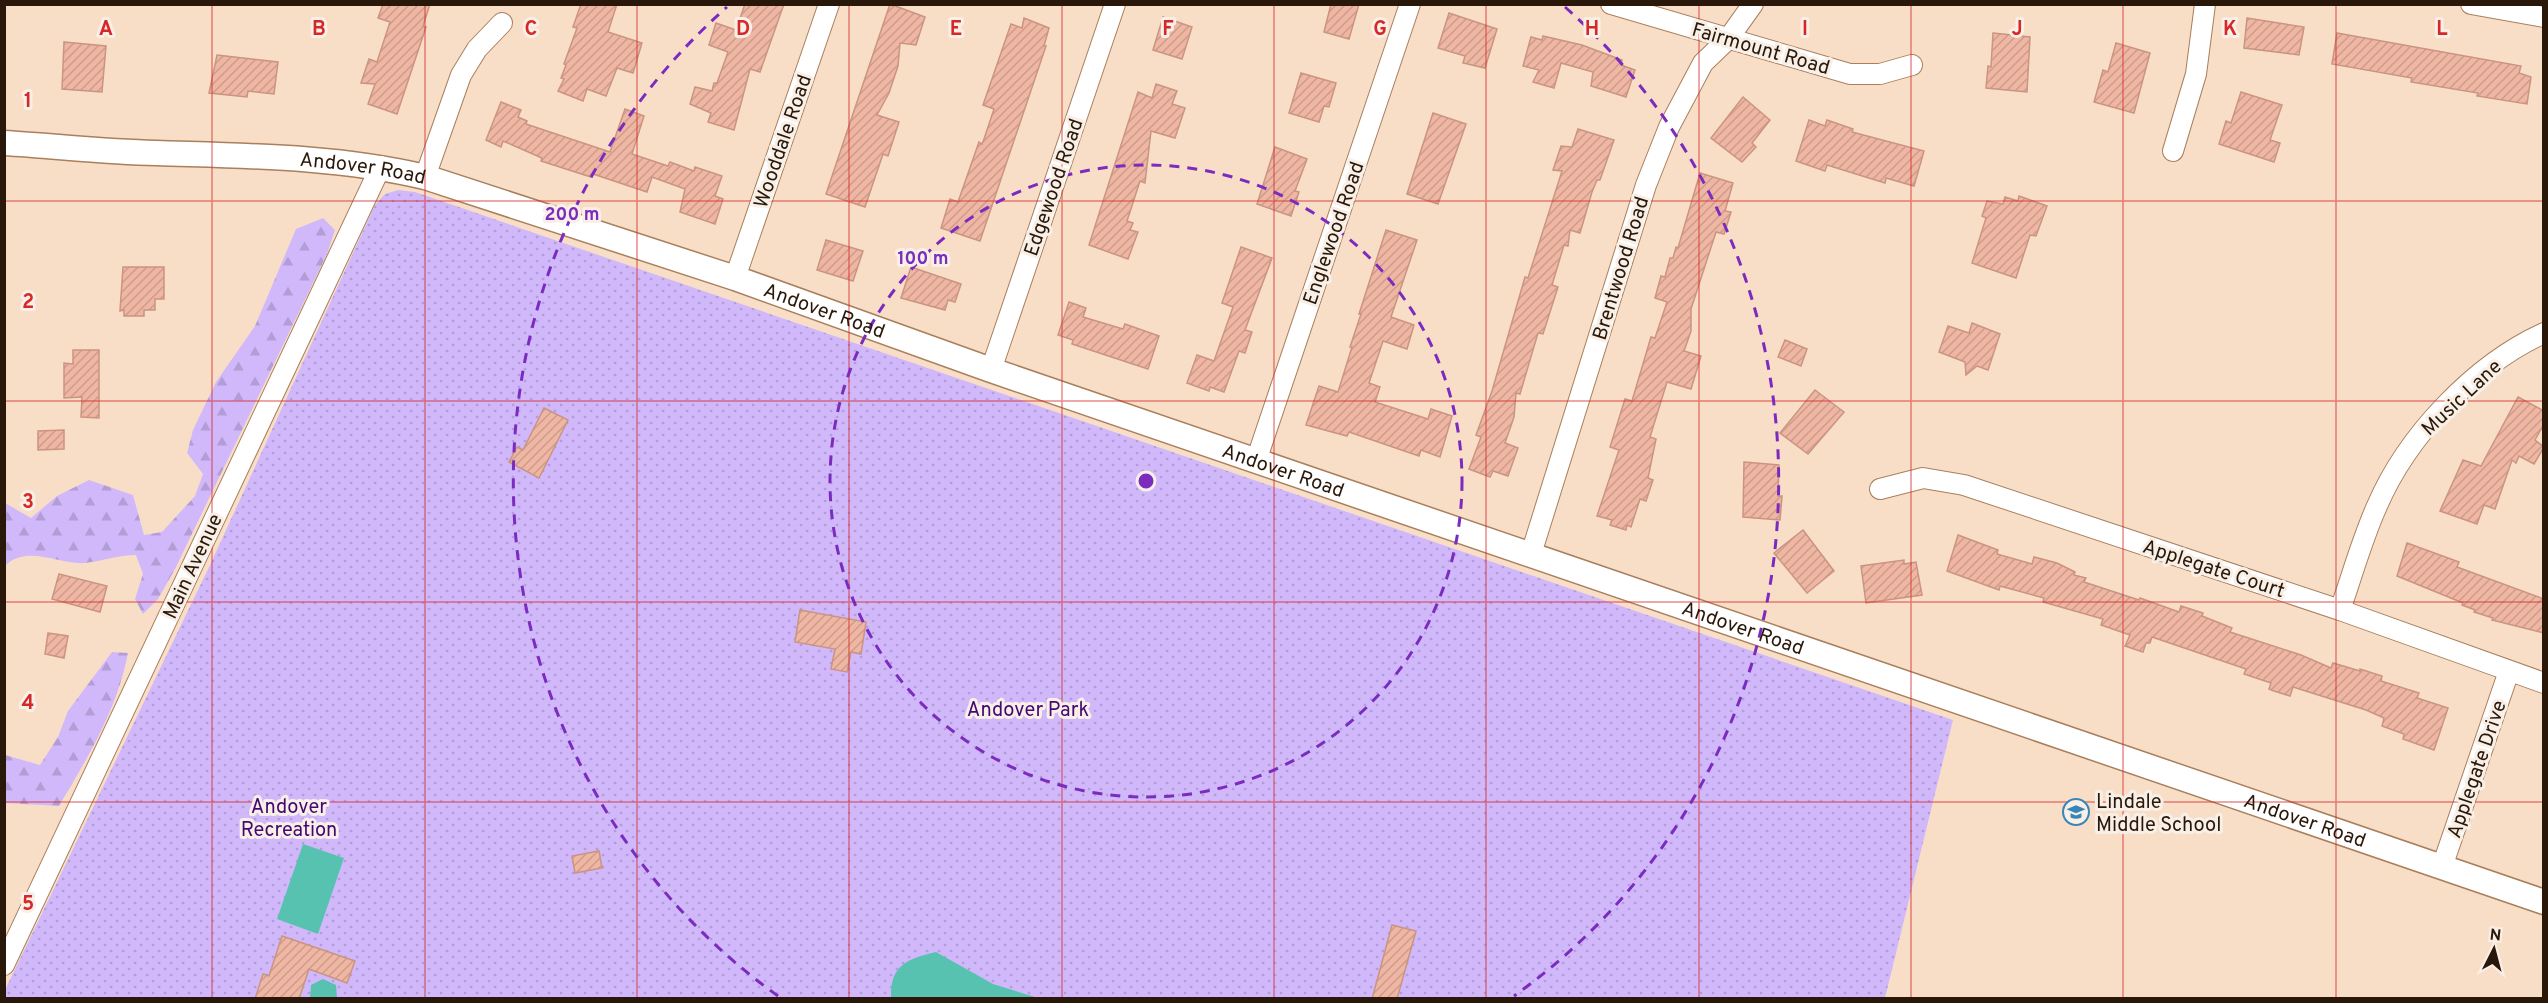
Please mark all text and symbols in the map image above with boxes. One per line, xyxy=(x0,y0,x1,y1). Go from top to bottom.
text: A xyxy=(99,17,113,43)
text: B xyxy=(312,17,326,43)
text: C xyxy=(525,17,537,43)
text: D xyxy=(736,17,750,43)
text: E xyxy=(950,17,962,43)
text: F xyxy=(1162,17,1174,43)
text: G xyxy=(1373,17,1387,43)
text: H xyxy=(1585,17,1599,43)
text: I xyxy=(1802,17,1808,43)
text: J xyxy=(2011,17,2023,43)
text: K xyxy=(2223,17,2237,43)
text: L xyxy=(2436,17,2448,43)
street label: Fairmount Road xyxy=(1688,18,1832,82)
street label: Wooddale Road xyxy=(749,72,819,212)
text: 1 xyxy=(24,89,32,115)
street label: Edgewood Road xyxy=(1019,116,1091,260)
street label: Andover Road xyxy=(299,148,428,192)
street label: Englewood Road xyxy=(1298,159,1372,309)
street label: Brentwood Road xyxy=(1588,194,1656,344)
text: 200 m xyxy=(544,204,600,227)
text: 100 m xyxy=(897,248,949,271)
street label: Andover Road xyxy=(759,278,888,346)
text: 2 xyxy=(22,290,34,316)
street label: Music Lane xyxy=(2417,355,2508,442)
street label: Andover Road xyxy=(1218,439,1347,505)
centre of rings xyxy=(1136,471,1156,491)
text: 3 xyxy=(22,490,34,516)
street label: Main Avenue xyxy=(158,510,229,624)
street label: Applegate Court xyxy=(2139,535,2288,605)
street label: Andover Road xyxy=(1678,597,1807,662)
text: 4 xyxy=(22,691,34,717)
street label: Applegate Drive xyxy=(2442,697,2514,842)
park label: Andover Park xyxy=(967,698,1089,724)
street label: Andover Road xyxy=(2240,789,2369,855)
place label: Lindale Middle School xyxy=(2096,790,2221,839)
park label: Andover Recreation xyxy=(241,795,337,844)
school or university icon: Lindale Middle School xyxy=(2061,797,2091,827)
text: 5 xyxy=(22,892,34,918)
north arrow xyxy=(2464,919,2524,979)
text: N xyxy=(2489,926,2502,947)

